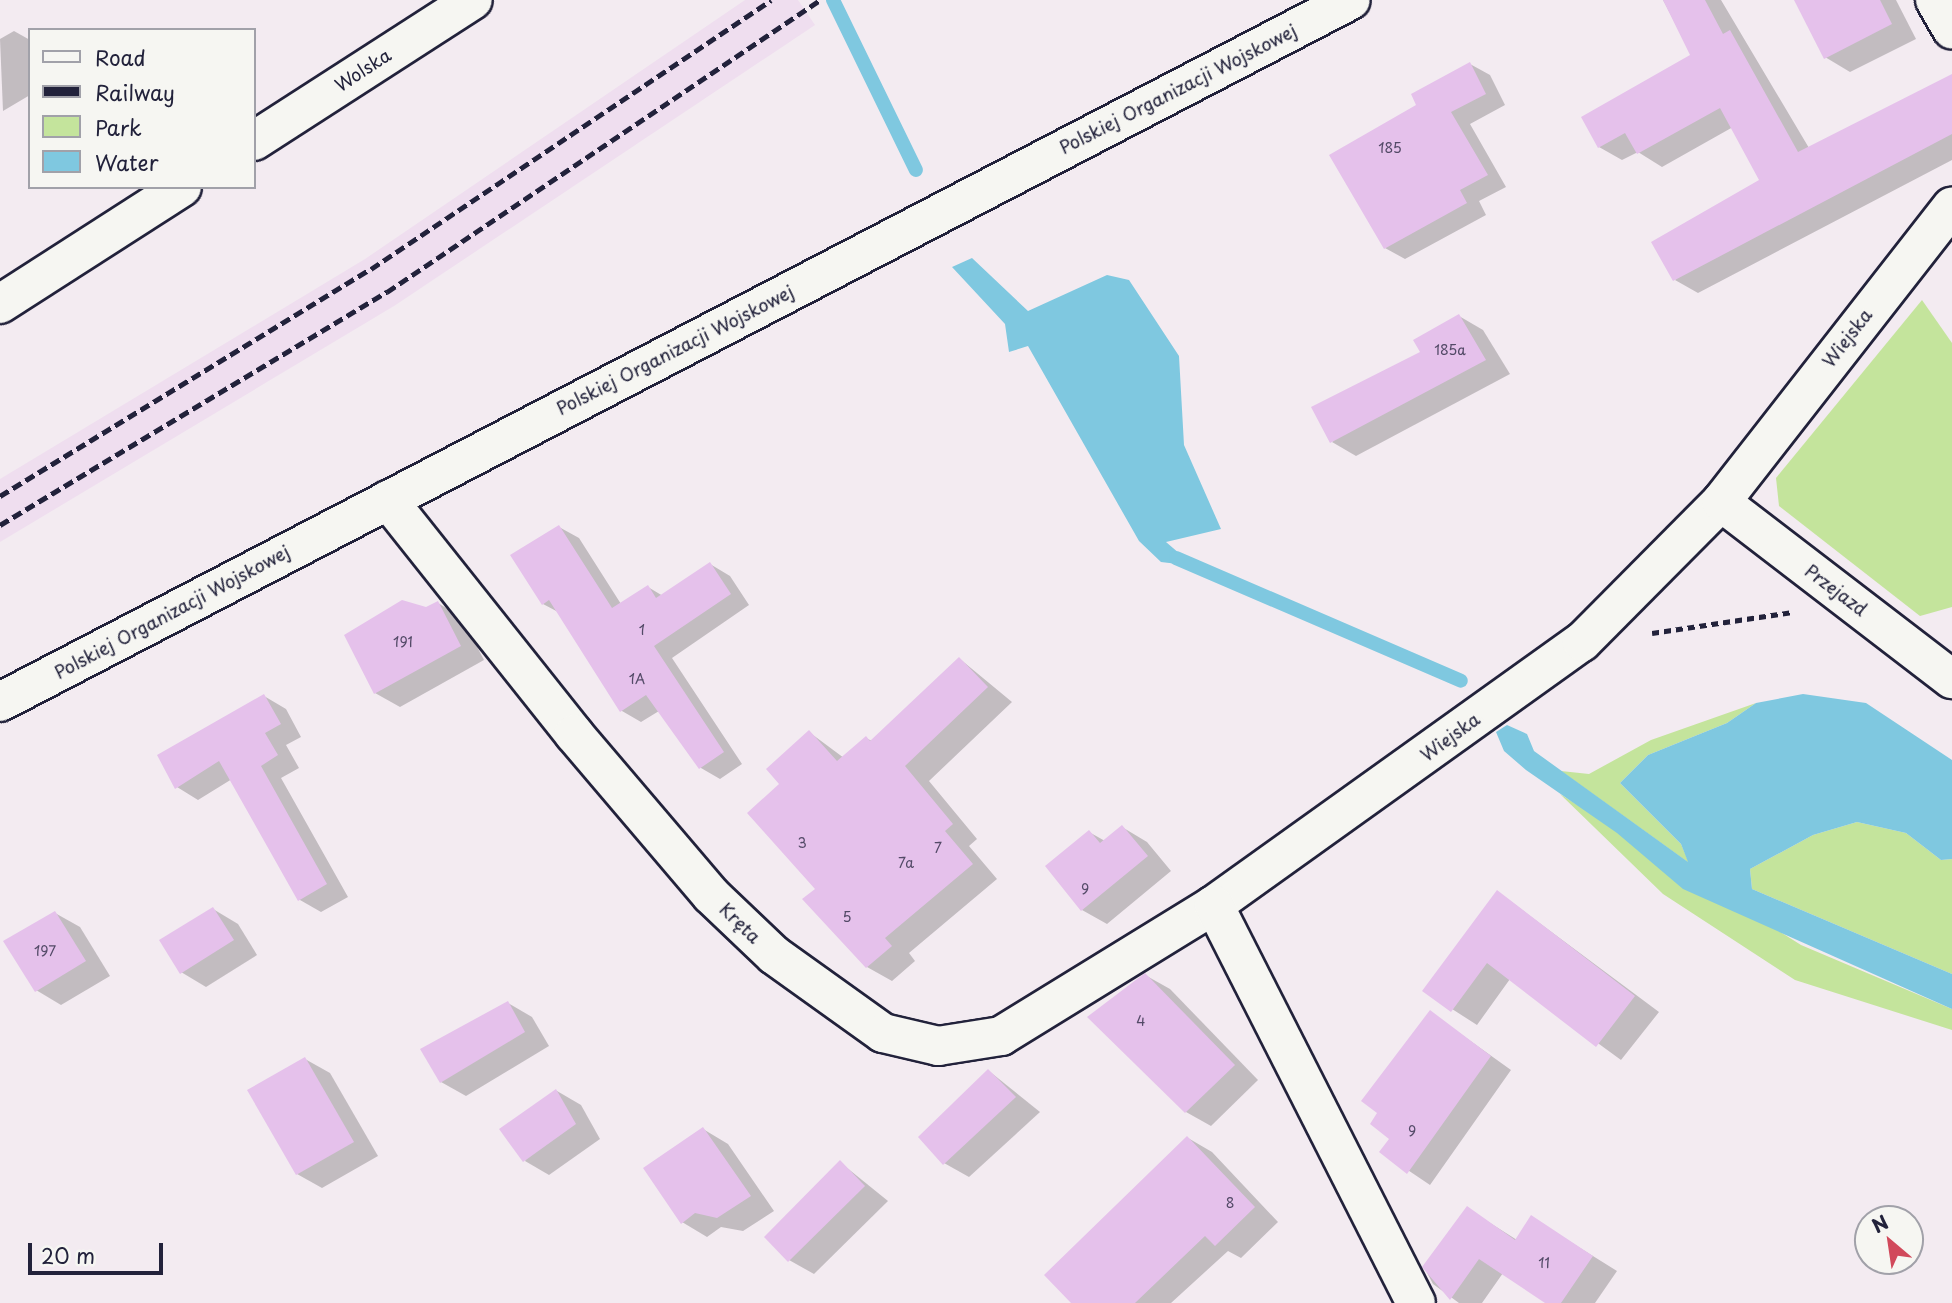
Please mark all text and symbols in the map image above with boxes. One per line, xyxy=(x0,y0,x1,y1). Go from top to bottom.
street label: Polskiej Organizacji Wojskowej xyxy=(1056,19,1300,159)
legend xyxy=(28,28,256,189)
text: Road xyxy=(95,41,146,73)
street label: Wolska xyxy=(331,44,395,96)
text: Railway xyxy=(95,76,175,108)
text: Park xyxy=(95,111,142,143)
house number: 185 xyxy=(1378,140,1402,156)
text: Water xyxy=(95,146,158,178)
street label: Polskiej Organizacji Wojskowej xyxy=(553,280,797,420)
street label: Wiejska xyxy=(1818,305,1876,371)
house number: 185a xyxy=(1434,342,1466,358)
street label: Polskiej Organizacji Wojskowej xyxy=(50,541,294,683)
street label: Przejazd xyxy=(1801,560,1871,620)
house number: 1 xyxy=(639,622,645,638)
house number: 191 xyxy=(393,634,413,650)
house number: 1A xyxy=(629,671,645,687)
street label: Wiejska xyxy=(1416,708,1484,766)
house number: 3 xyxy=(797,835,807,851)
house number: 7 xyxy=(934,840,942,856)
house number: 7a xyxy=(898,855,914,871)
house number: 9 xyxy=(1081,881,1089,897)
street label: Kręta xyxy=(715,898,765,948)
house number: 5 xyxy=(842,909,852,925)
house number: 197 xyxy=(34,943,56,959)
house number: 4 xyxy=(1136,1013,1146,1029)
house number: 9 xyxy=(1408,1123,1416,1139)
house number: 8 xyxy=(1226,1195,1234,1211)
north arrow xyxy=(1854,1205,1924,1275)
text: N xyxy=(1866,1207,1893,1239)
scale bar xyxy=(32,1230,166,1274)
text: 20 m xyxy=(41,1239,95,1271)
house number: 11 xyxy=(1538,1255,1550,1271)

